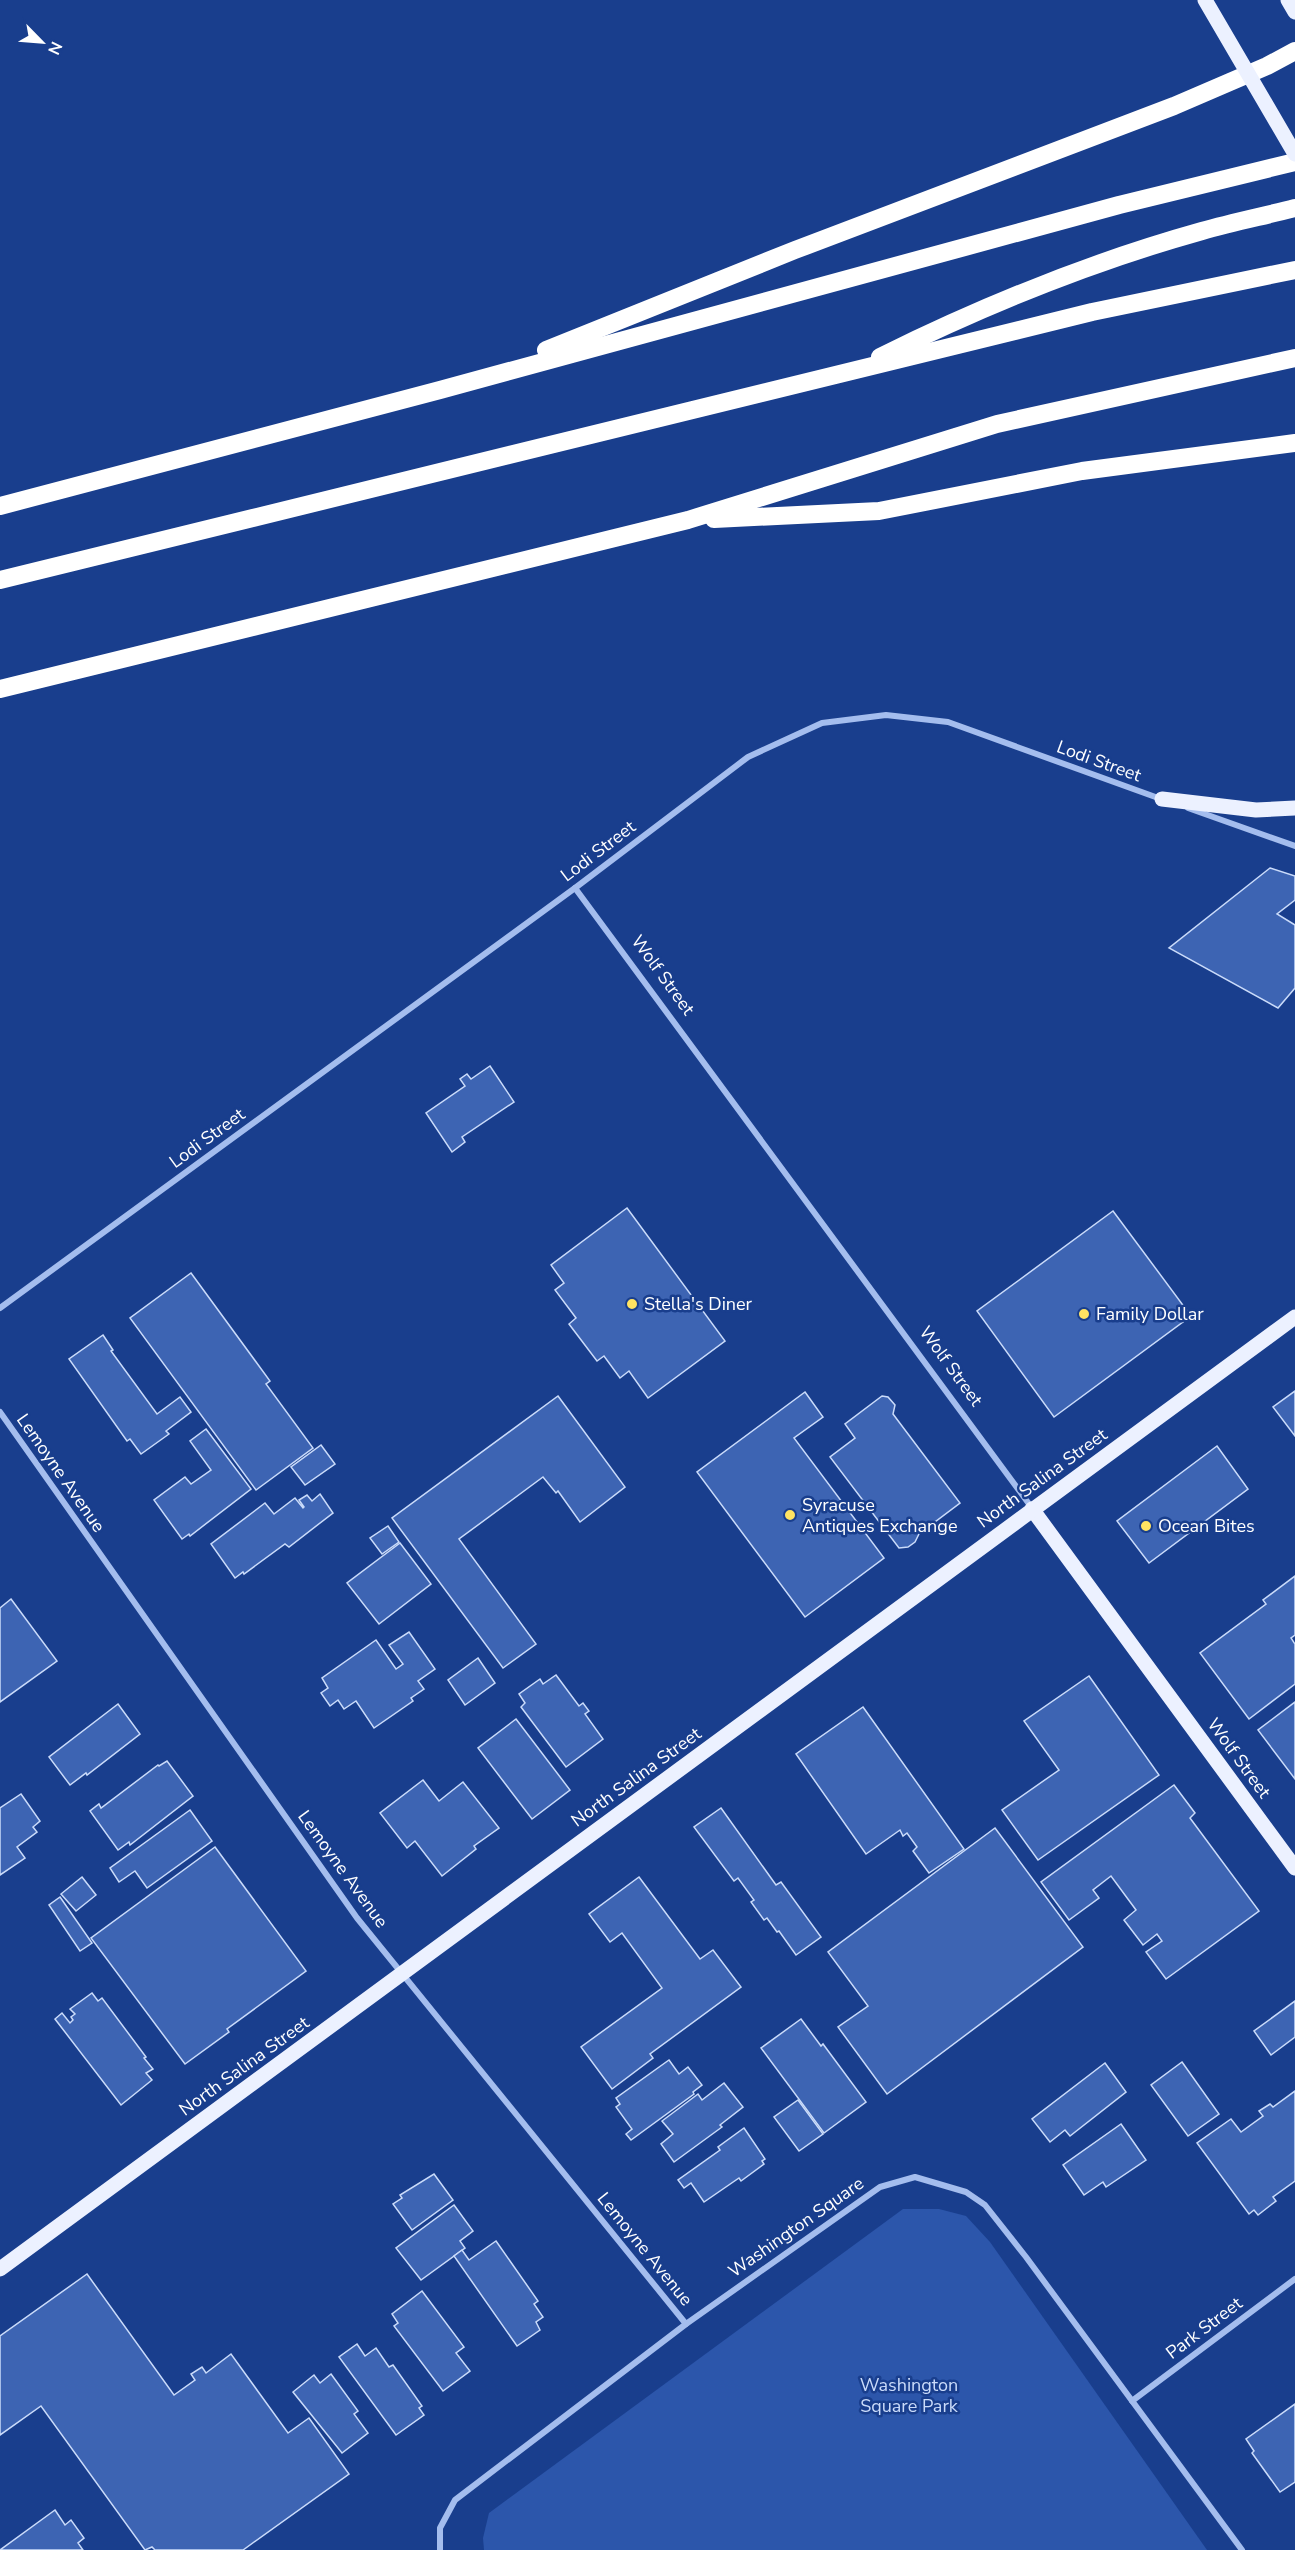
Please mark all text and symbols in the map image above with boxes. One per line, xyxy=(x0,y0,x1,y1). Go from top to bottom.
north arrow xyxy=(12,12,72,72)
text: N xyxy=(42,38,67,58)
street label: Lodi Street xyxy=(1053,735,1145,788)
street label: Lodi Street xyxy=(556,814,641,887)
street label: Wolf Street xyxy=(626,930,701,1021)
street label: Lodi Street xyxy=(164,1102,250,1174)
place label: Stella's Diner xyxy=(644,1292,753,1316)
marker: Stella's Diner xyxy=(625,1297,639,1311)
place label: Family Dollar xyxy=(1096,1302,1204,1326)
marker: Family Dollar xyxy=(1077,1307,1091,1321)
street label: Wolf Street xyxy=(914,1321,989,1412)
street label: Lemoyne Avenue xyxy=(11,1409,111,1537)
street label: North Salina Street xyxy=(972,1422,1112,1533)
place label: Syracuse Antiques Exchange xyxy=(802,1493,957,1538)
marker: Syracuse Antiques Exchange xyxy=(783,1508,797,1522)
place label: Ocean Bites xyxy=(1158,1514,1255,1538)
marker: Ocean Bites xyxy=(1139,1519,1153,1533)
street label: Wolf Street xyxy=(1202,1713,1277,1804)
street label: North Salina Street xyxy=(566,1721,706,1832)
street label: Lemoyne Avenue xyxy=(292,1806,394,1932)
street label: North Salina Street xyxy=(174,2010,314,2121)
street label: Washington Square xyxy=(723,2171,869,2283)
street label: Lemoyne Avenue xyxy=(592,2187,698,2311)
street label: Park Street xyxy=(1161,2291,1248,2365)
park label: Washington Square Park xyxy=(860,2373,959,2418)

